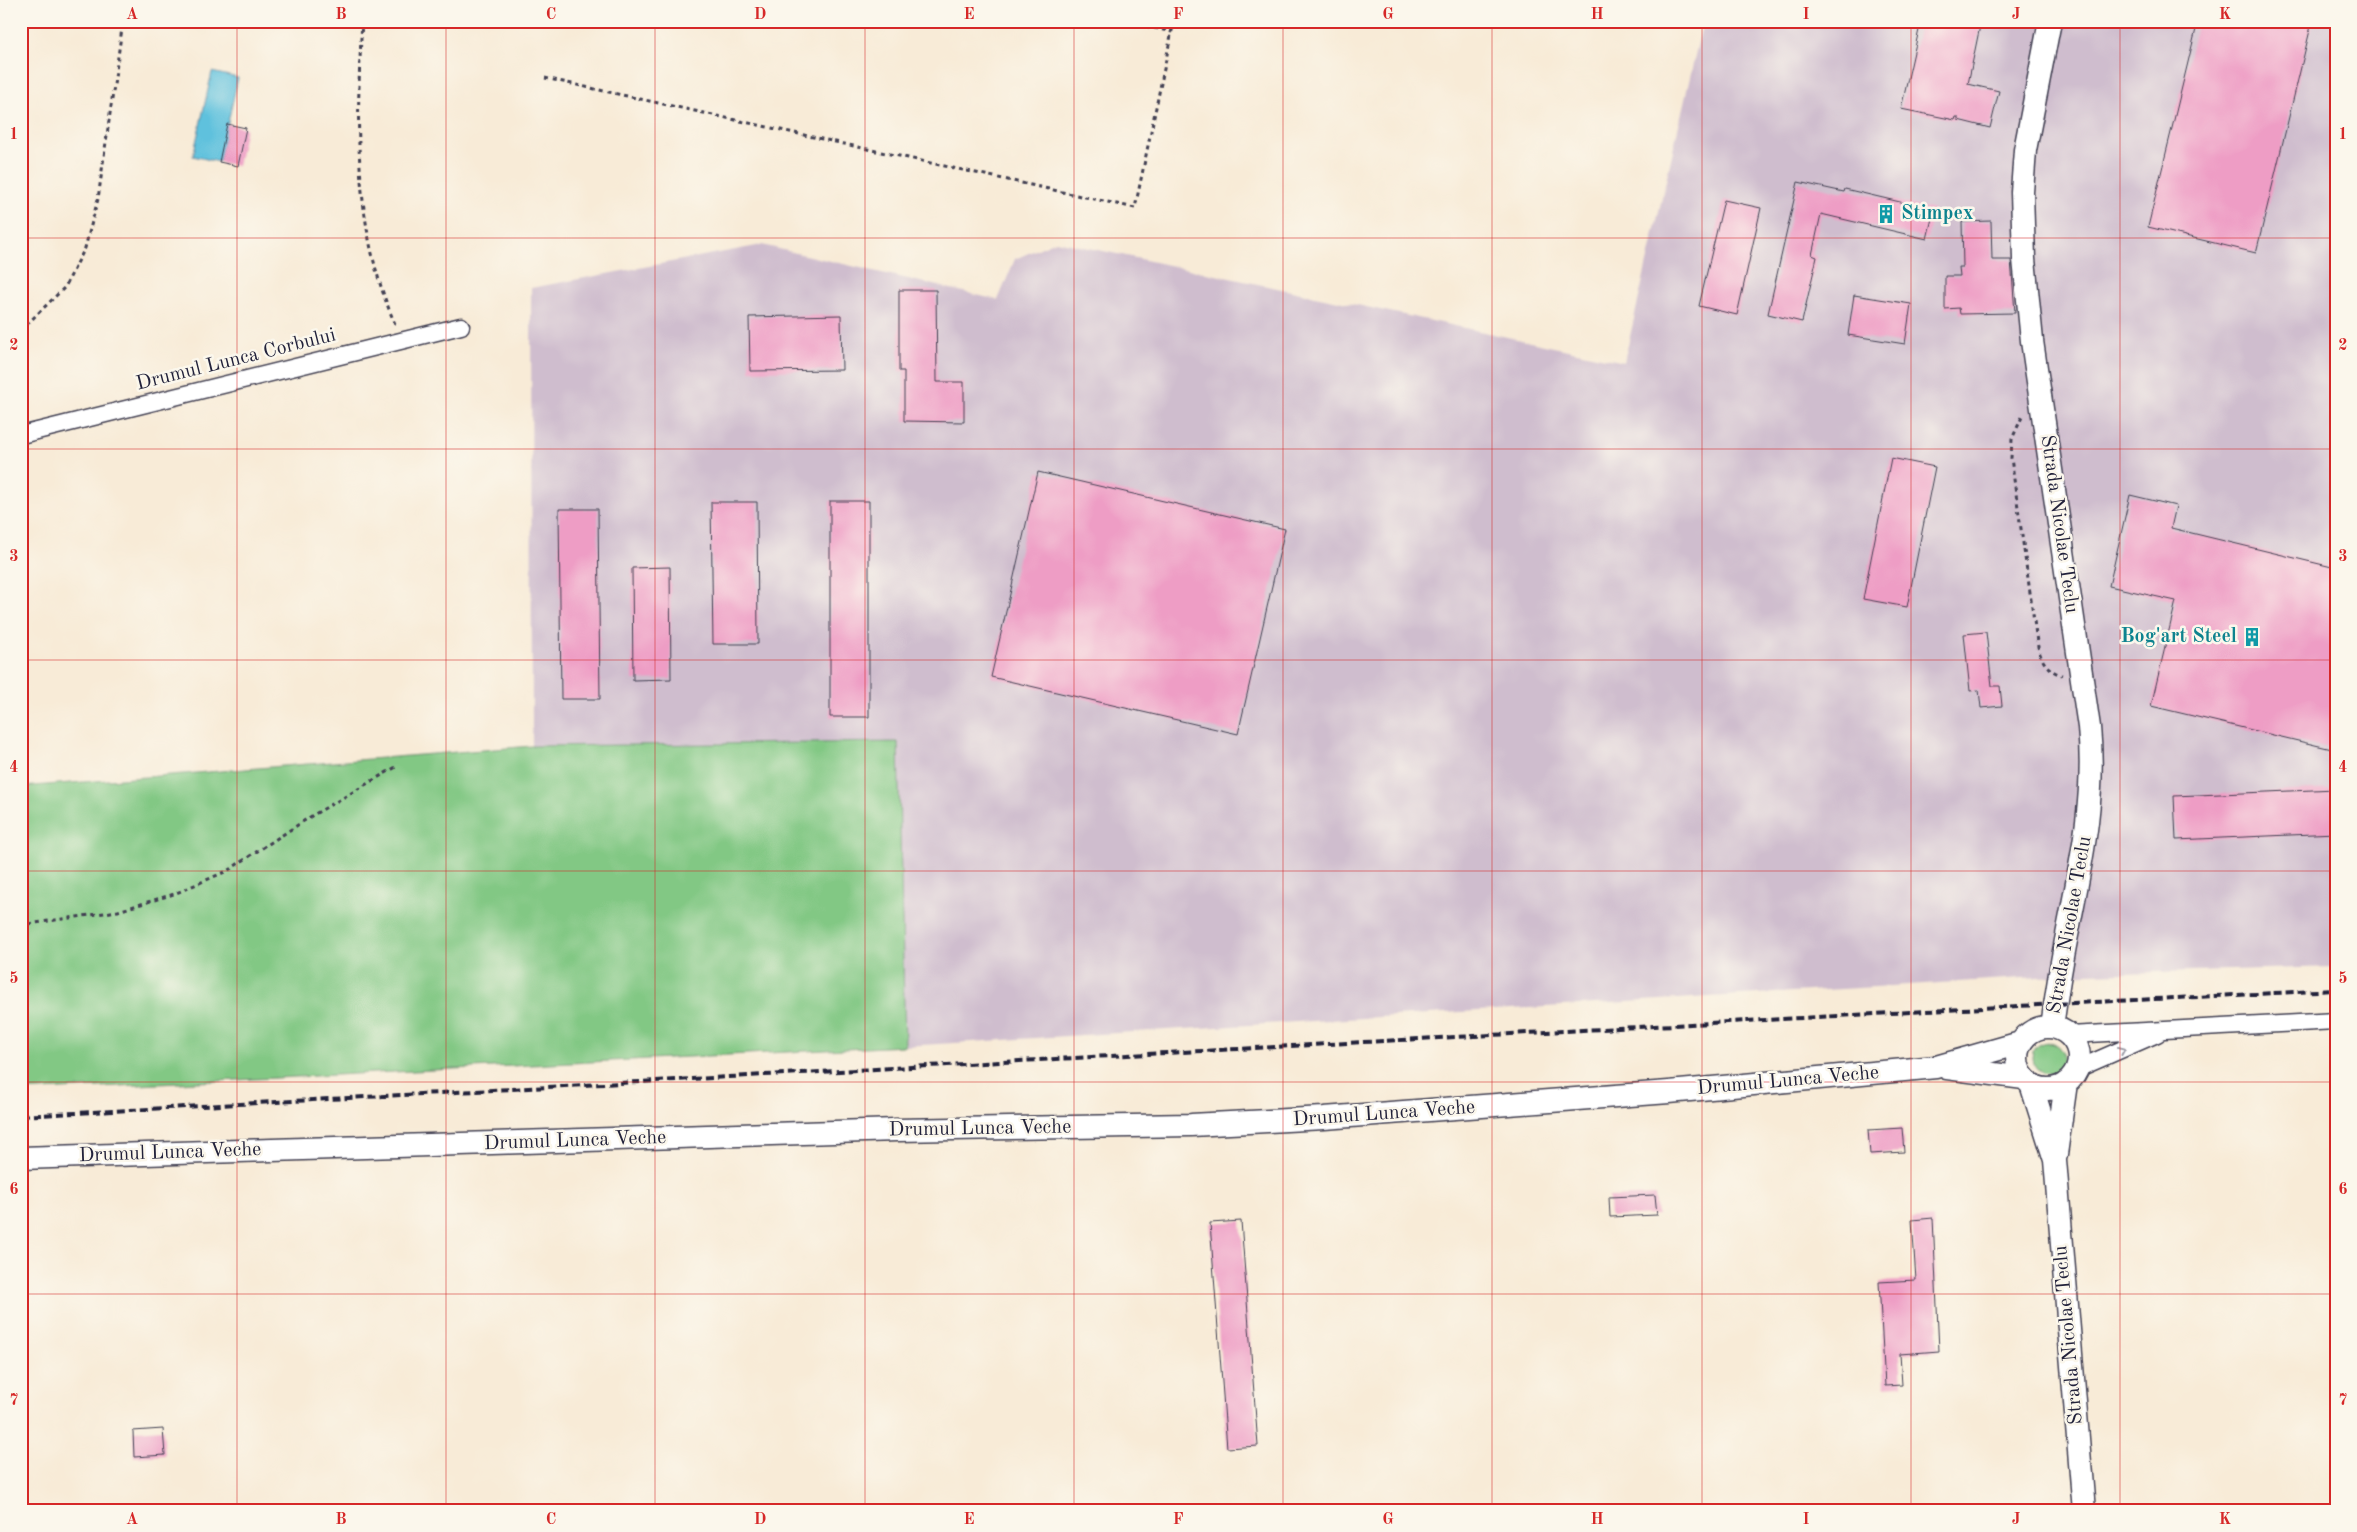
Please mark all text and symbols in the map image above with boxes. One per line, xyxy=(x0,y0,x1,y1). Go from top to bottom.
text: A xyxy=(126,7,138,23)
text: B xyxy=(335,7,347,23)
text: C xyxy=(546,7,556,23)
text: D xyxy=(754,7,766,23)
text: E xyxy=(963,7,975,23)
text: F xyxy=(1173,7,1184,23)
text: G xyxy=(1382,7,1394,23)
text: H xyxy=(1590,7,1604,23)
text: I xyxy=(1802,7,1810,23)
text: J xyxy=(2012,7,2021,23)
text: K xyxy=(2219,7,2231,23)
text: 1 xyxy=(9,127,19,143)
text: 1 xyxy=(2338,127,2348,143)
building icon: Stimpex xyxy=(1875,203,1897,225)
place label: Stimpex xyxy=(1901,204,1973,224)
street label: Drumul Lunca Corbului xyxy=(134,325,338,395)
text: 2 xyxy=(9,338,19,354)
text: 2 xyxy=(2338,338,2348,354)
street label: Strada Nicolae Teclu xyxy=(2037,434,2081,615)
text: 3 xyxy=(9,549,19,565)
text: 3 xyxy=(2338,549,2348,565)
building icon: Bog'art Steel xyxy=(2241,626,2263,648)
place label: Bog'art Steel xyxy=(2120,627,2237,647)
text: 4 xyxy=(9,760,19,776)
text: 4 xyxy=(2338,760,2348,776)
street label: Strada Nicolae Teclu xyxy=(2045,834,2096,1015)
text: 5 xyxy=(9,971,19,987)
text: 5 xyxy=(2338,971,2348,987)
one-way arrow xyxy=(2117,1045,2126,1056)
street label: Drumul Lunca Veche xyxy=(1696,1063,1880,1099)
street label: Drumul Lunca Veche xyxy=(1292,1098,1476,1130)
street label: Drumul Lunca Veche xyxy=(889,1117,1071,1141)
street label: Drumul Lunca Veche xyxy=(483,1128,667,1154)
street label: Drumul Lunca Veche xyxy=(78,1140,262,1166)
text: 6 xyxy=(9,1182,19,1198)
text: 6 xyxy=(2338,1182,2348,1198)
street label: Strada Nicolae Teclu xyxy=(2051,1244,2087,1425)
text: 7 xyxy=(9,1393,19,1409)
text: 7 xyxy=(2338,1393,2348,1409)
text: A xyxy=(126,1512,138,1528)
text: B xyxy=(335,1512,347,1528)
text: C xyxy=(546,1512,556,1528)
text: D xyxy=(754,1512,766,1528)
text: E xyxy=(963,1512,975,1528)
text: F xyxy=(1173,1512,1184,1528)
text: G xyxy=(1382,1512,1394,1528)
text: H xyxy=(1590,1512,1604,1528)
text: I xyxy=(1802,1512,1810,1528)
text: J xyxy=(2012,1512,2021,1528)
text: K xyxy=(2219,1512,2231,1528)

